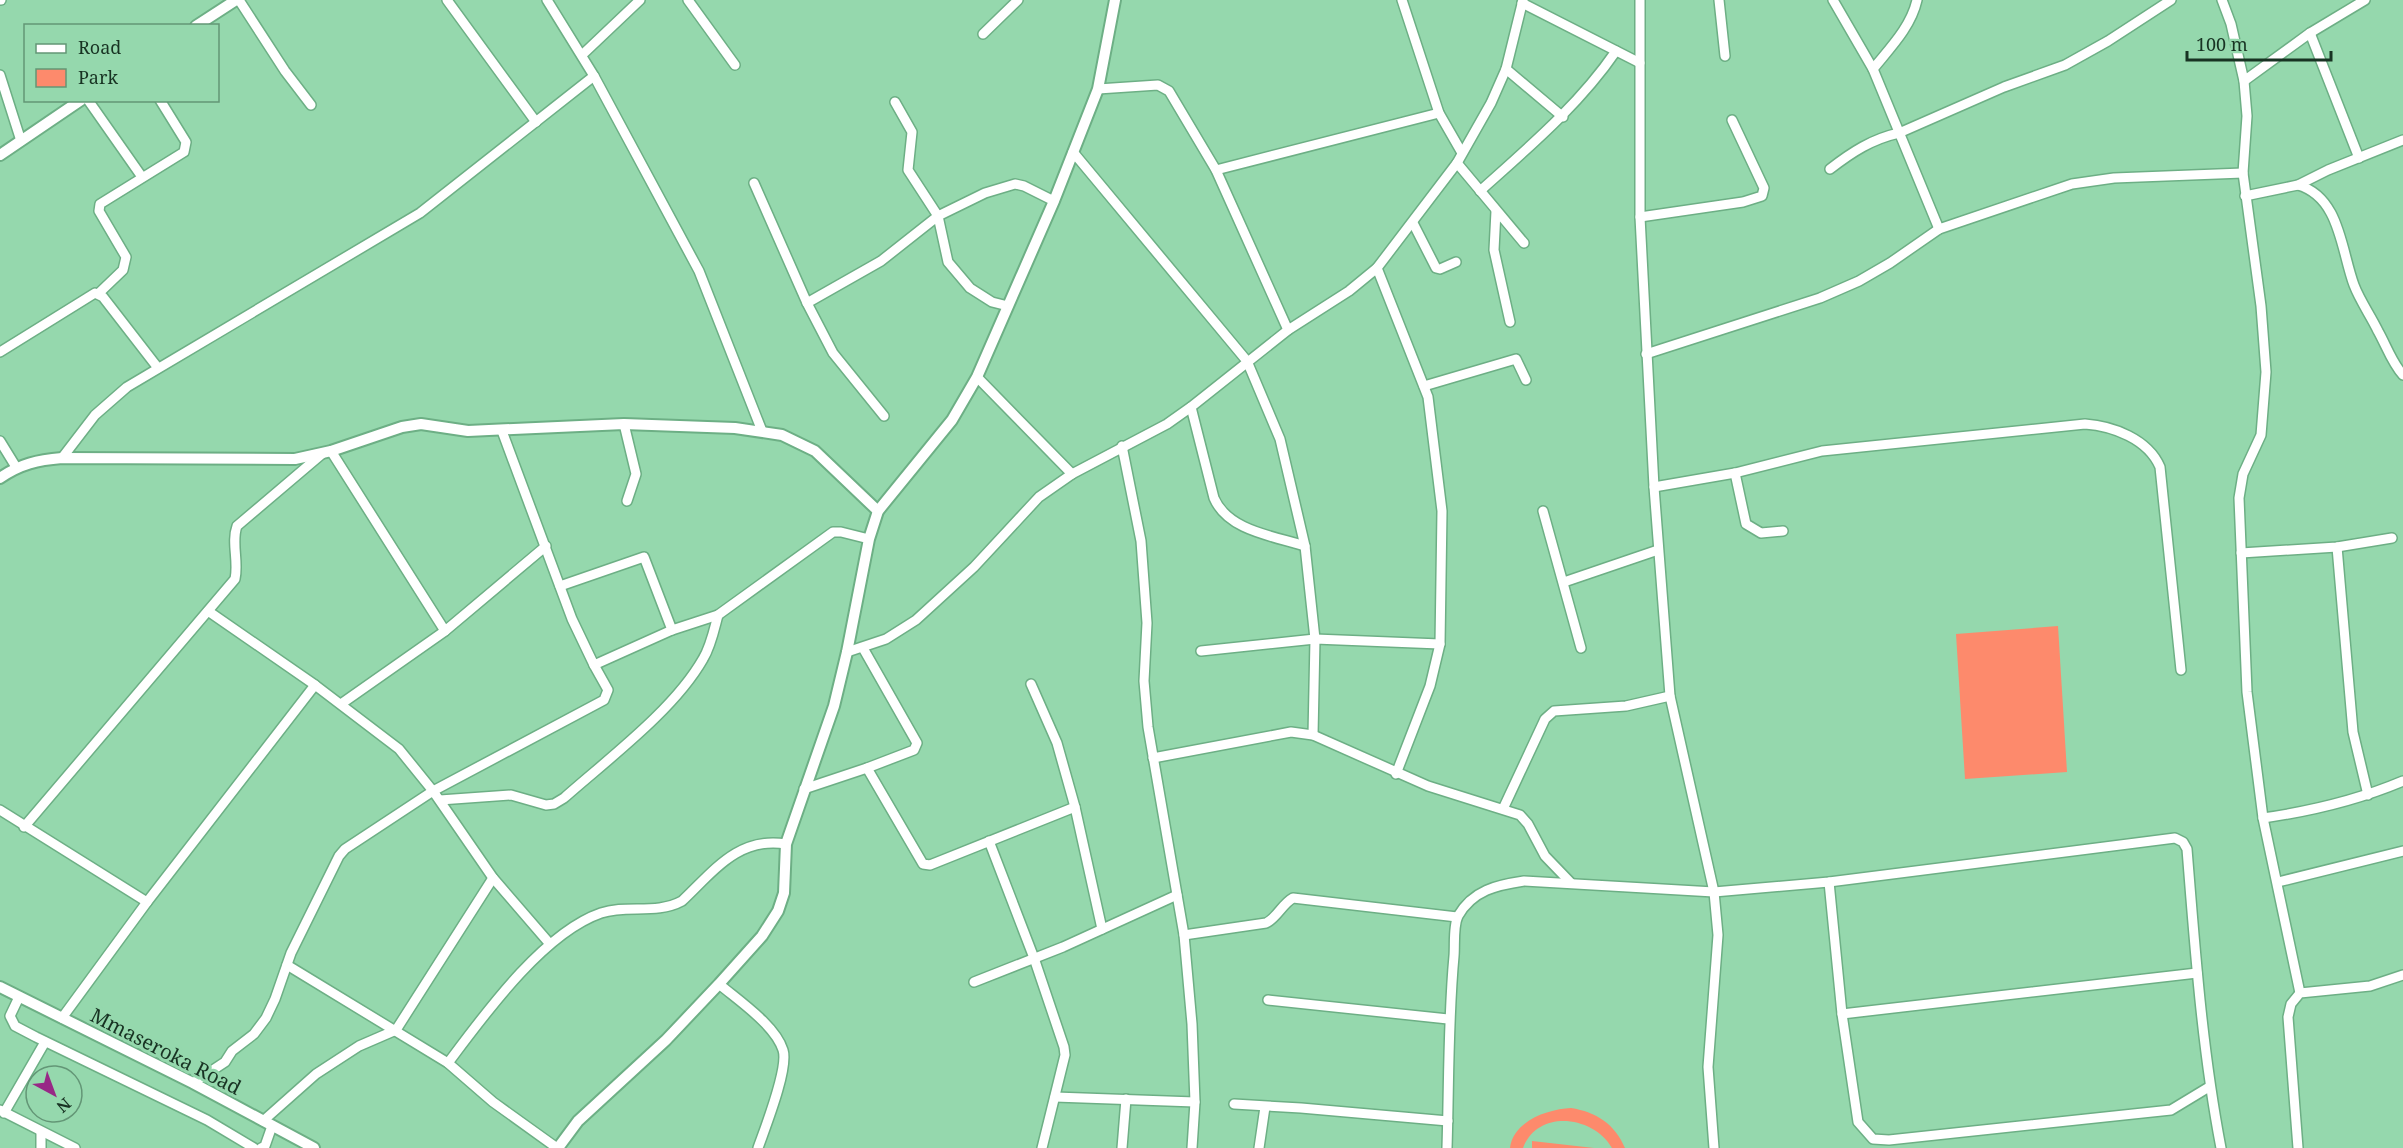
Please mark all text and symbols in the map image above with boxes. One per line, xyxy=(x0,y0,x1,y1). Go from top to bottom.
legend xyxy=(24,24,219,102)
scale bar xyxy=(2187,24,2331,62)
text: 100 m xyxy=(2196,32,2248,56)
text: Road xyxy=(78,35,121,59)
text: Park xyxy=(78,65,118,89)
street label: Mmaseroka Road xyxy=(86,1001,246,1101)
north arrow xyxy=(24,1064,84,1124)
text: N xyxy=(52,1093,76,1118)

